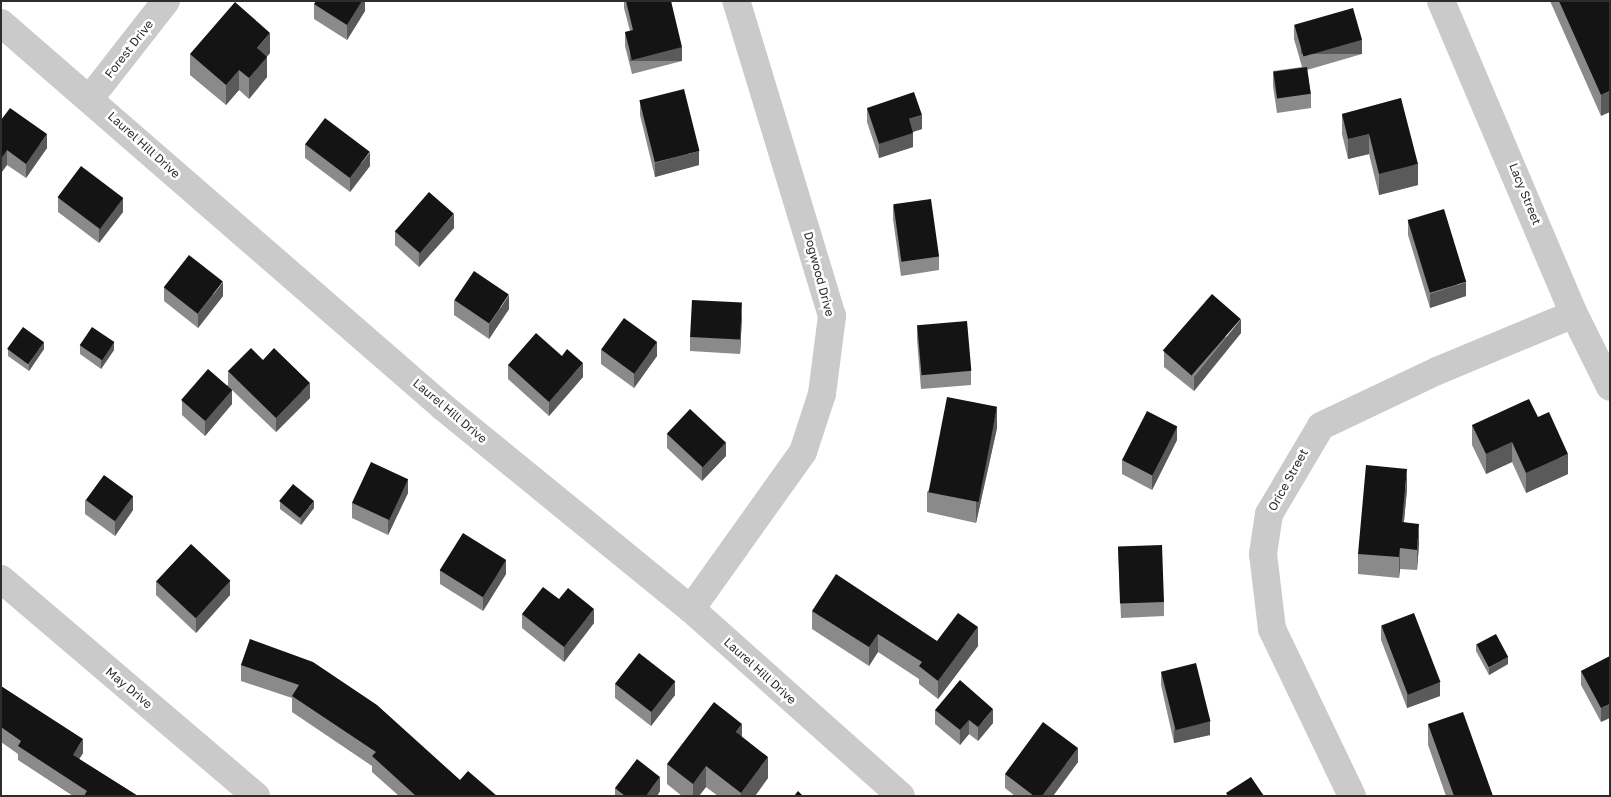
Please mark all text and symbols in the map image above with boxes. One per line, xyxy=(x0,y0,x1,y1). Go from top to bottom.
street label: Forest Drive xyxy=(102,17,156,81)
street label: Laurel Hill Drive xyxy=(105,109,183,181)
street label: Lacy Street xyxy=(1506,161,1544,227)
street label: Dogwood Drive xyxy=(801,230,837,318)
street label: Laurel Hill Drive xyxy=(410,376,490,446)
street label: Orice Street xyxy=(1265,446,1311,514)
street label: Laurel Hill Drive xyxy=(721,635,799,707)
street label: May Drive xyxy=(103,664,155,712)

